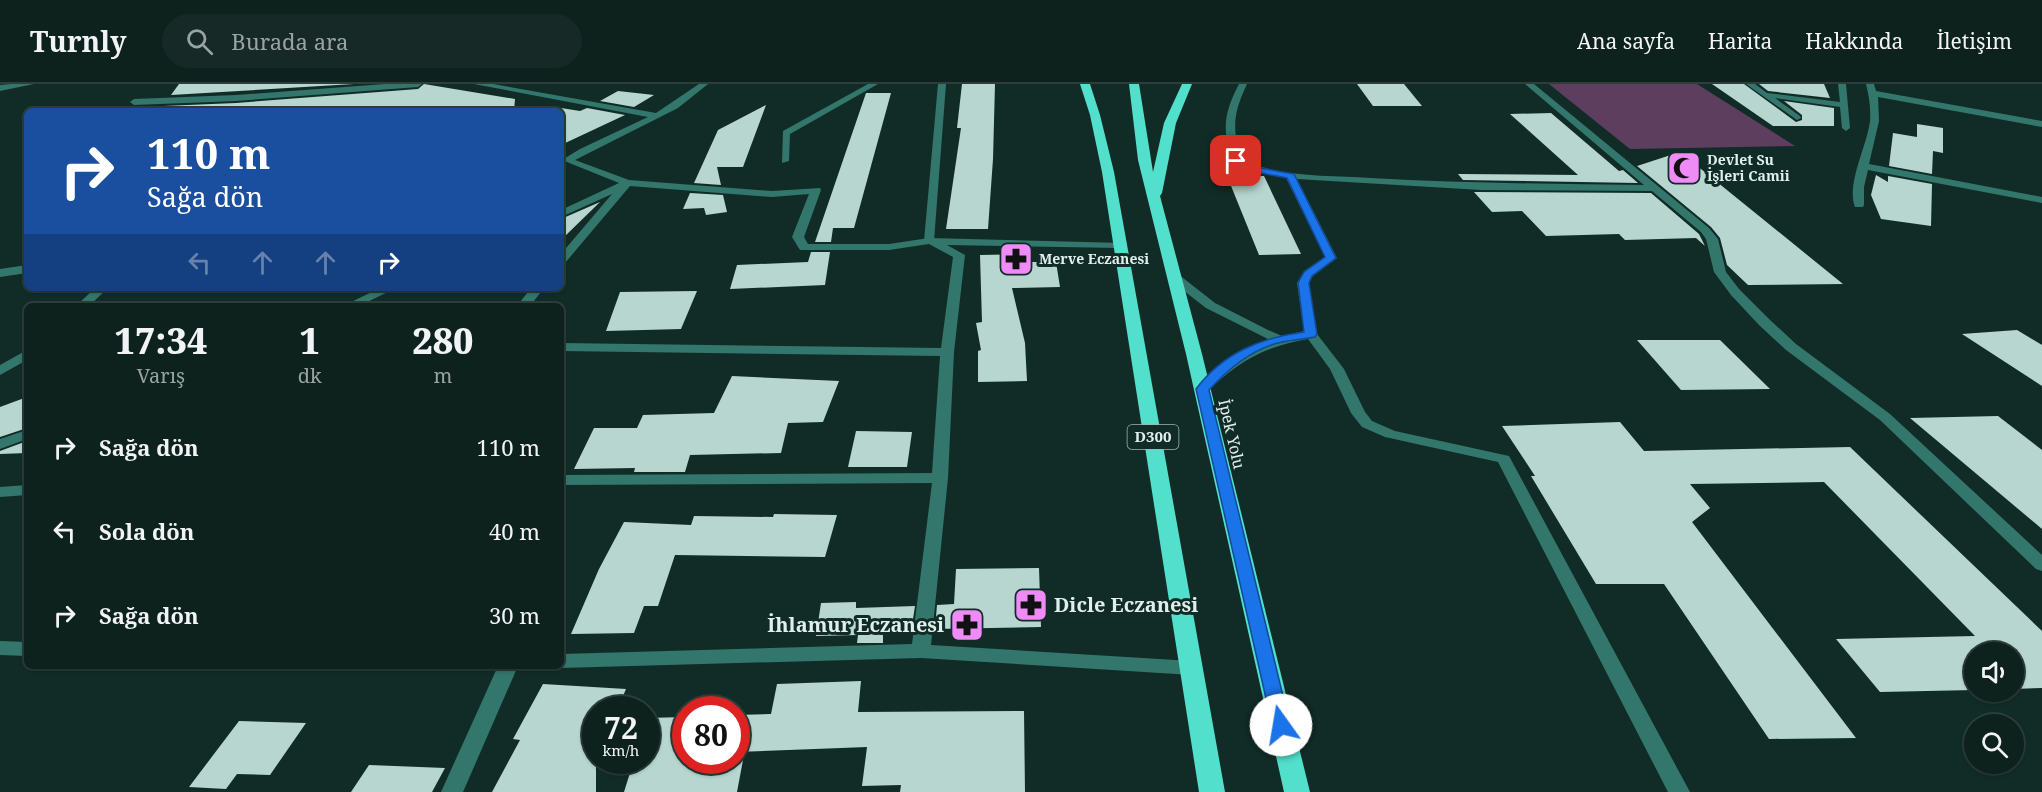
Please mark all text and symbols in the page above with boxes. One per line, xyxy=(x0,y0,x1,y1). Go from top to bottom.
search box xyxy=(162,14,582,68)
text: Turnly xyxy=(30,22,126,60)
icon: search xyxy=(183,25,216,58)
text: Burada ara xyxy=(231,26,348,56)
text: Ana sayfa xyxy=(1577,27,1675,55)
text: Harita xyxy=(1708,27,1772,55)
text: Hakkında xyxy=(1805,27,1903,55)
text: İletişim xyxy=(1936,27,2012,55)
text: 110 m xyxy=(147,124,271,181)
icon: right xyxy=(48,132,126,210)
pin xyxy=(1210,135,1261,186)
icon: arrive xyxy=(1219,144,1252,177)
mosque icon: Devlet Su İşleri Camii xyxy=(1666,150,1702,186)
place label: Devlet Su İşleri Camii xyxy=(1707,150,1790,185)
text: Sağa dön xyxy=(147,178,263,215)
pharmacy icon: Merve Eczanesi xyxy=(998,241,1034,277)
icon: left xyxy=(183,246,216,279)
icon: ahead xyxy=(246,246,279,279)
icon: ahead xyxy=(309,246,342,279)
icon: right xyxy=(372,246,405,279)
place label: Merve Eczanesi xyxy=(1039,249,1149,268)
text: 17:34 xyxy=(114,316,207,365)
text: 1 xyxy=(300,316,320,365)
text: 280 xyxy=(412,316,474,365)
text: Varış xyxy=(137,362,185,389)
text: dk xyxy=(298,362,322,389)
text: m xyxy=(433,362,452,389)
street label: İpek Yolu xyxy=(1213,397,1251,471)
road number: D300 xyxy=(1128,425,1178,449)
icon: right xyxy=(48,431,81,464)
text: Sağa dön xyxy=(99,432,199,462)
text: 110 m xyxy=(477,432,540,462)
icon: left xyxy=(48,515,81,548)
text: Sola dön xyxy=(99,516,194,546)
text: 40 m xyxy=(489,516,540,546)
pharmacy icon: Dicle Eczanesi xyxy=(1013,587,1049,623)
place label: Dicle Eczanesi xyxy=(1054,591,1198,618)
icon: right xyxy=(48,599,81,632)
text: Sağa dön xyxy=(99,600,199,630)
text: 30 m xyxy=(489,600,540,630)
pharmacy icon: İhlamur Eczanesi xyxy=(949,607,985,643)
place label: İhlamur Eczanesi xyxy=(767,611,944,638)
map controls xyxy=(1964,642,2024,774)
button: sound xyxy=(1964,642,2024,702)
position arrow xyxy=(1249,693,1313,757)
speed limit sign: 80 xyxy=(672,696,750,774)
text: 72 xyxy=(604,707,638,748)
button: search xyxy=(1964,714,2024,774)
text: km/h xyxy=(603,740,639,760)

